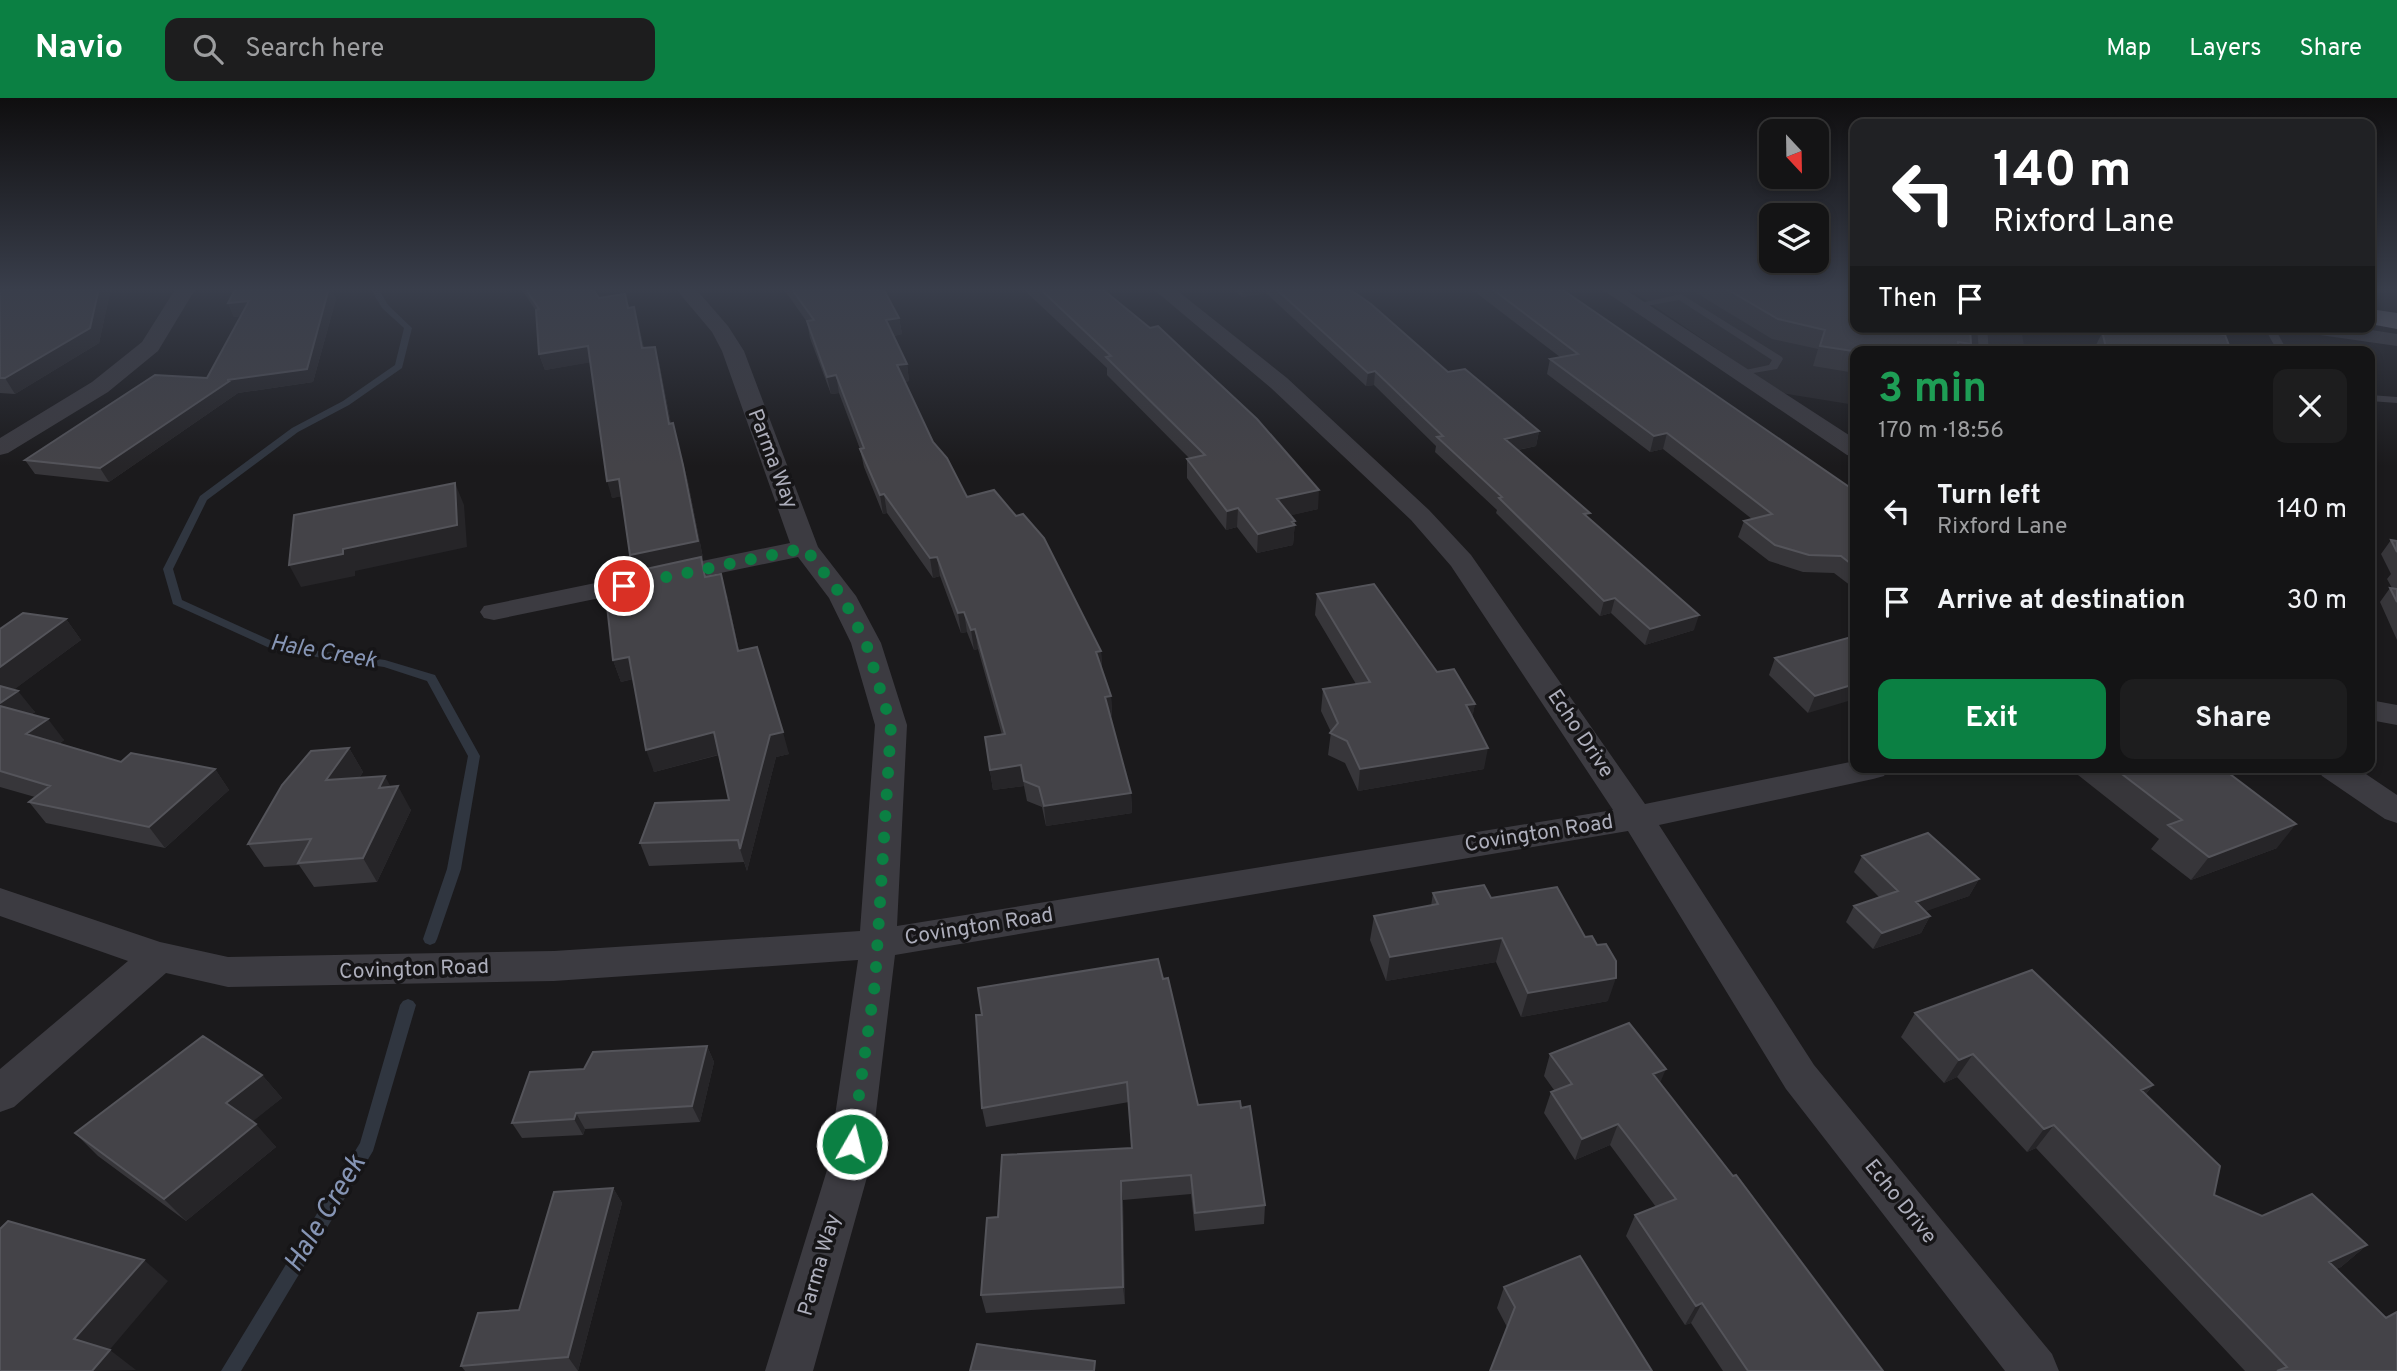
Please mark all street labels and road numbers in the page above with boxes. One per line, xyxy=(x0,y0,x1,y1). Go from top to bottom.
street label: Parma Way xyxy=(741,405,803,513)
street label: Echo Drive xyxy=(1541,685,1619,783)
street label: Covington Road xyxy=(1463,809,1615,859)
street label: Covington Road xyxy=(903,902,1055,952)
street label: Covington Road xyxy=(339,954,489,986)
street label: Echo Drive xyxy=(1858,1154,1942,1250)
street label: Parma Way xyxy=(793,1211,847,1319)

